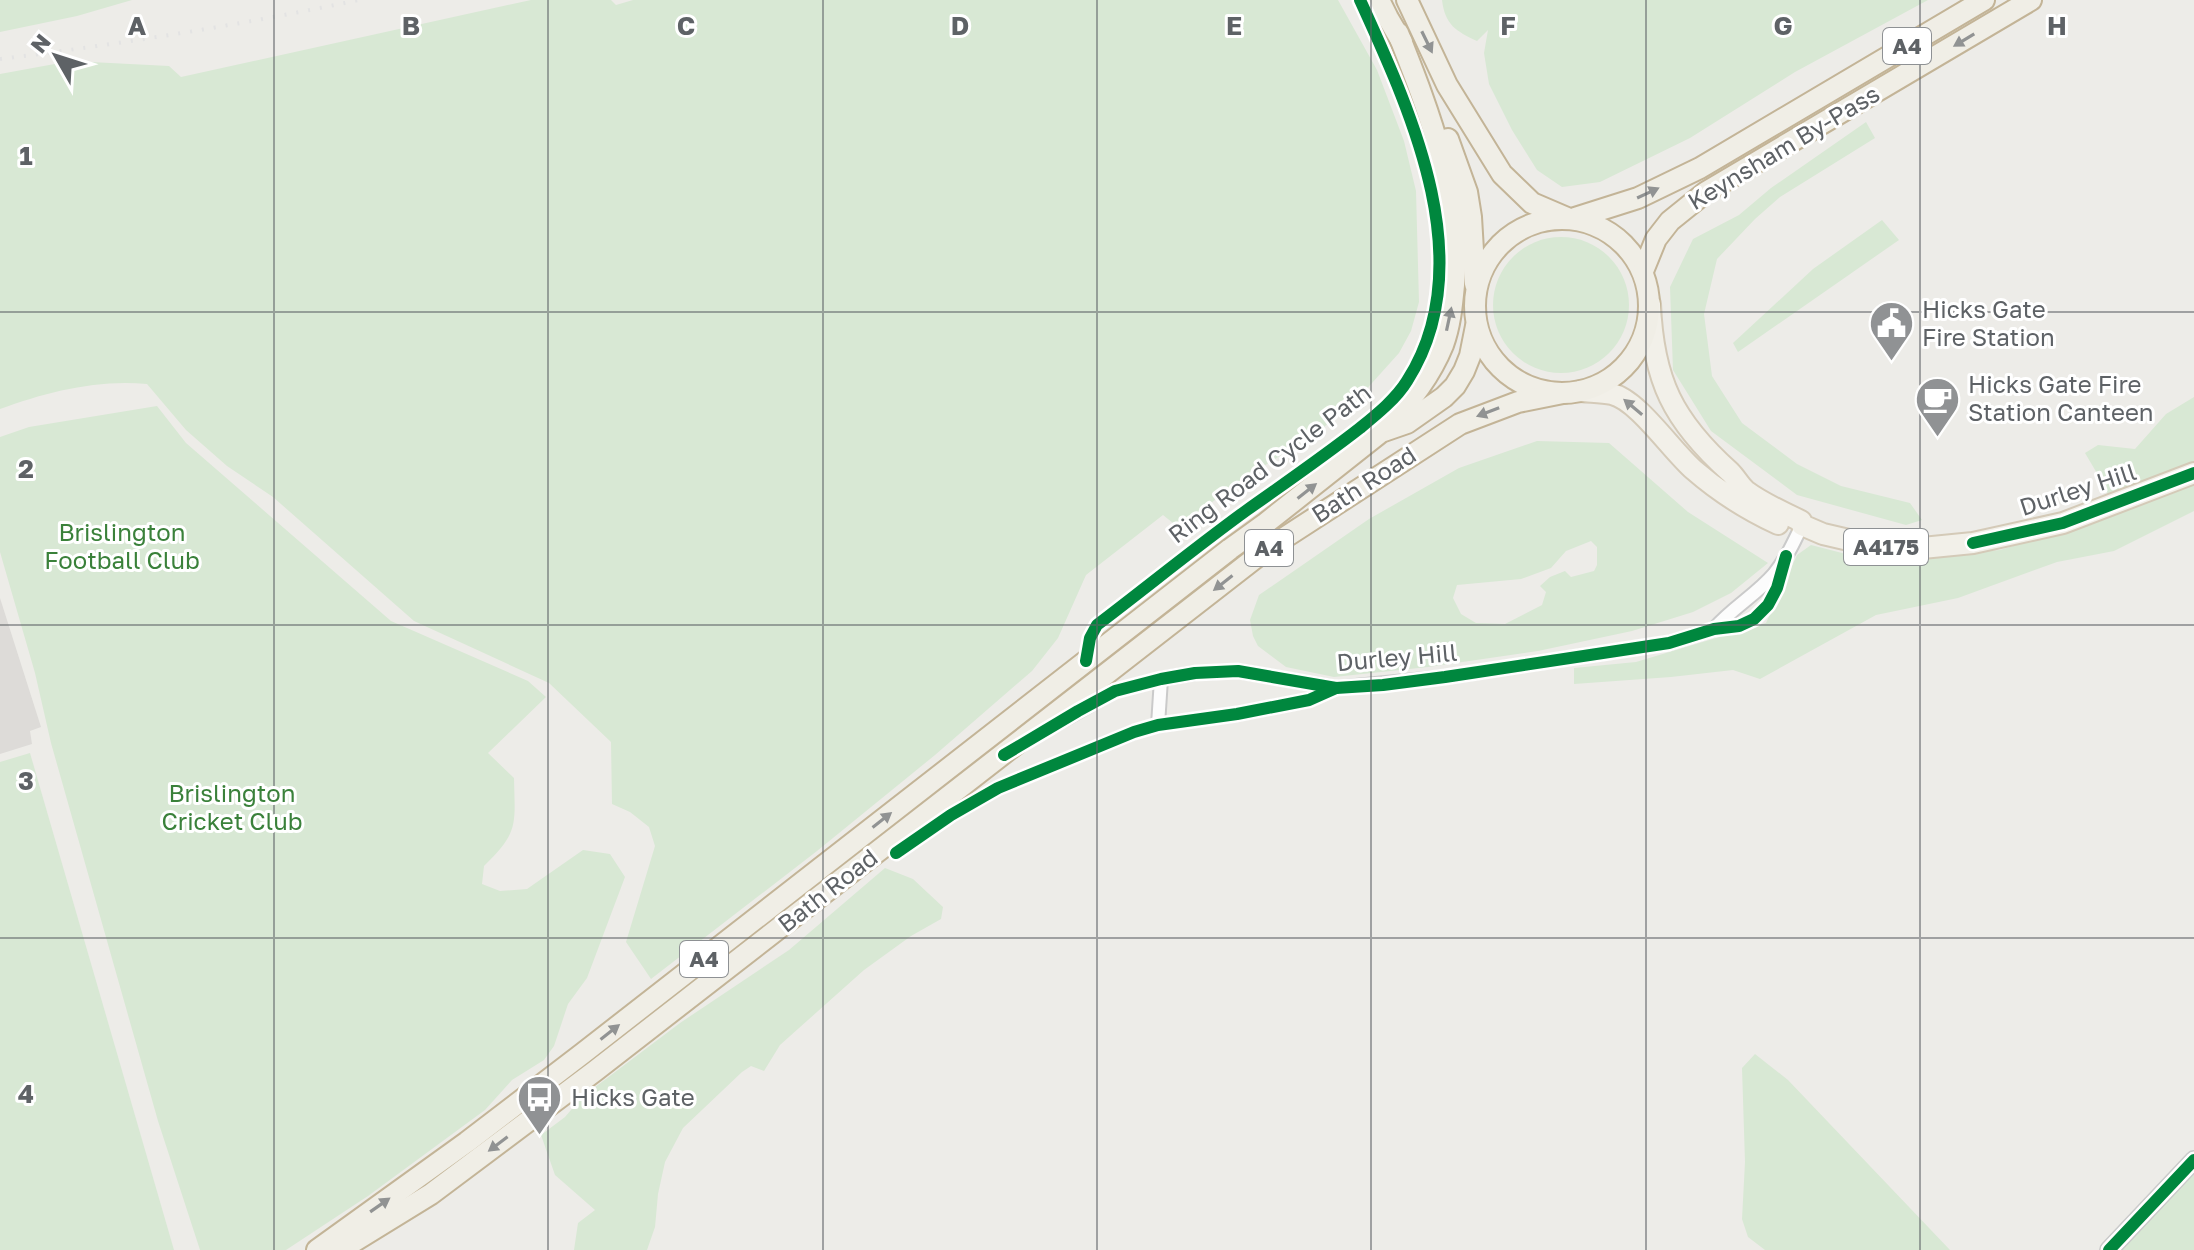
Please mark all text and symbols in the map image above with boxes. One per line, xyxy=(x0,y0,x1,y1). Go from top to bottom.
text: A xyxy=(128,10,147,41)
text: B xyxy=(402,10,420,41)
text: C xyxy=(677,10,695,41)
text: D xyxy=(951,10,969,41)
text: E xyxy=(1226,10,1242,41)
text: F xyxy=(1500,10,1516,41)
text: G xyxy=(1773,10,1793,41)
text: H xyxy=(2047,10,2067,41)
north arrow xyxy=(16,16,96,96)
text: N xyxy=(24,28,56,58)
road number: A4 xyxy=(1883,28,1931,64)
one-way arrow xyxy=(1420,31,1434,54)
one-way arrow xyxy=(1953,33,1975,47)
street label: Keynsham By-Pass xyxy=(1682,78,1884,215)
text: 1 xyxy=(19,140,33,171)
one-way arrow xyxy=(1637,186,1660,200)
place label: Hicks Gate Fire Station xyxy=(1922,294,2055,351)
public building icon: Hicks Gate Fire Station xyxy=(1867,300,1915,363)
one-way arrow xyxy=(1443,307,1456,332)
place label: Hicks Gate Fire Station Canteen xyxy=(1968,369,2154,426)
cafe icon: Hicks Gate Fire Station Canteen xyxy=(1913,375,1961,438)
street label: Ring Road Cycle Path xyxy=(1162,377,1376,548)
one-way arrow xyxy=(1623,399,1644,416)
one-way arrow xyxy=(1476,406,1500,419)
street label: Bath Road xyxy=(1306,439,1421,528)
text: 2 xyxy=(18,453,34,484)
street label: Durley Hill xyxy=(2015,456,2140,521)
one-way arrow xyxy=(1297,483,1317,499)
park label: Brislington Football Club xyxy=(44,517,200,574)
road number: A4175 xyxy=(1844,529,1928,565)
road number: A4 xyxy=(1245,530,1293,566)
one-way arrow xyxy=(1213,574,1233,591)
street label: Durley Hill xyxy=(1335,637,1458,676)
text: 3 xyxy=(18,765,34,796)
park label: Brislington Cricket Club xyxy=(161,778,303,835)
one-way arrow xyxy=(872,813,892,829)
street label: Bath Road xyxy=(771,842,883,938)
road number: A4 xyxy=(680,941,728,977)
one-way arrow xyxy=(600,1024,621,1041)
bus stop icon: Hicks Gate xyxy=(516,1074,564,1137)
text: 4 xyxy=(18,1078,34,1109)
place label: Hicks Gate xyxy=(571,1082,695,1111)
one-way arrow xyxy=(488,1135,508,1151)
one-way arrow xyxy=(370,1198,391,1213)

